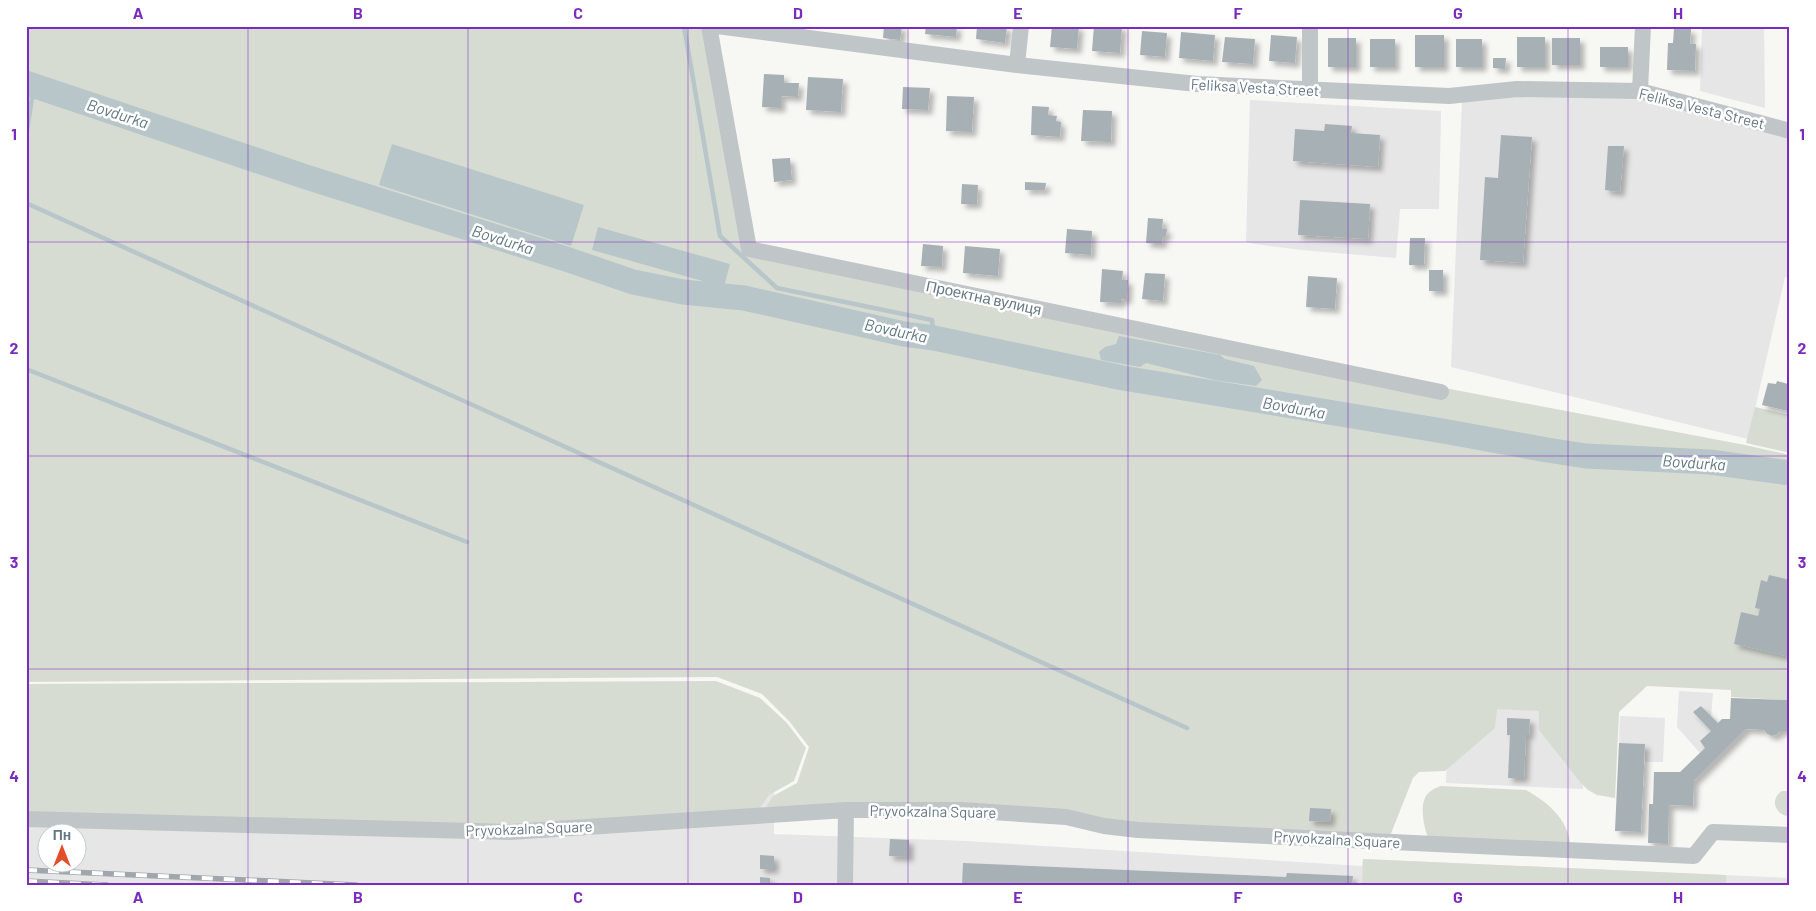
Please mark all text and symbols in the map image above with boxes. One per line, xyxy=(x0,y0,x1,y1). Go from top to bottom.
text: A xyxy=(133,3,144,22)
text: B xyxy=(353,3,363,22)
text: C xyxy=(573,3,583,22)
text: D xyxy=(793,3,803,22)
text: E xyxy=(1013,3,1023,22)
text: F xyxy=(1234,3,1243,22)
text: G xyxy=(1453,3,1463,22)
text: H xyxy=(1673,3,1683,22)
street label: Feliksa Vesta Street xyxy=(1190,75,1320,99)
street label: Feliksa Vesta Street xyxy=(1637,84,1767,132)
water label: Bovdurka xyxy=(85,94,151,132)
text: 1 xyxy=(11,124,17,143)
text: 1 xyxy=(1799,124,1805,143)
water label: Bovdurka xyxy=(470,220,536,258)
street label: Проектна вулиця xyxy=(925,276,1043,318)
water label: Bovdurka xyxy=(863,314,929,346)
text: 2 xyxy=(10,338,19,357)
text: 2 xyxy=(1798,338,1807,357)
water label: Bovdurka xyxy=(1261,392,1327,422)
water label: Bovdurka xyxy=(1662,450,1726,474)
text: 3 xyxy=(10,552,18,571)
text: 3 xyxy=(1798,552,1806,571)
text: 4 xyxy=(9,766,19,785)
text: 4 xyxy=(1797,766,1807,785)
street label: Pryvokzalna Square xyxy=(869,801,997,821)
street label: Pryvokzalna Square xyxy=(465,817,593,839)
north arrow xyxy=(38,824,88,874)
text: Пн xyxy=(53,826,71,843)
street label: Pryvokzalna Square xyxy=(1273,827,1401,851)
text: A xyxy=(133,887,144,906)
text: B xyxy=(353,887,363,906)
text: C xyxy=(573,887,583,906)
text: D xyxy=(793,887,803,906)
text: E xyxy=(1013,887,1023,906)
text: F xyxy=(1234,887,1243,906)
text: G xyxy=(1453,887,1463,906)
text: H xyxy=(1673,887,1683,906)

